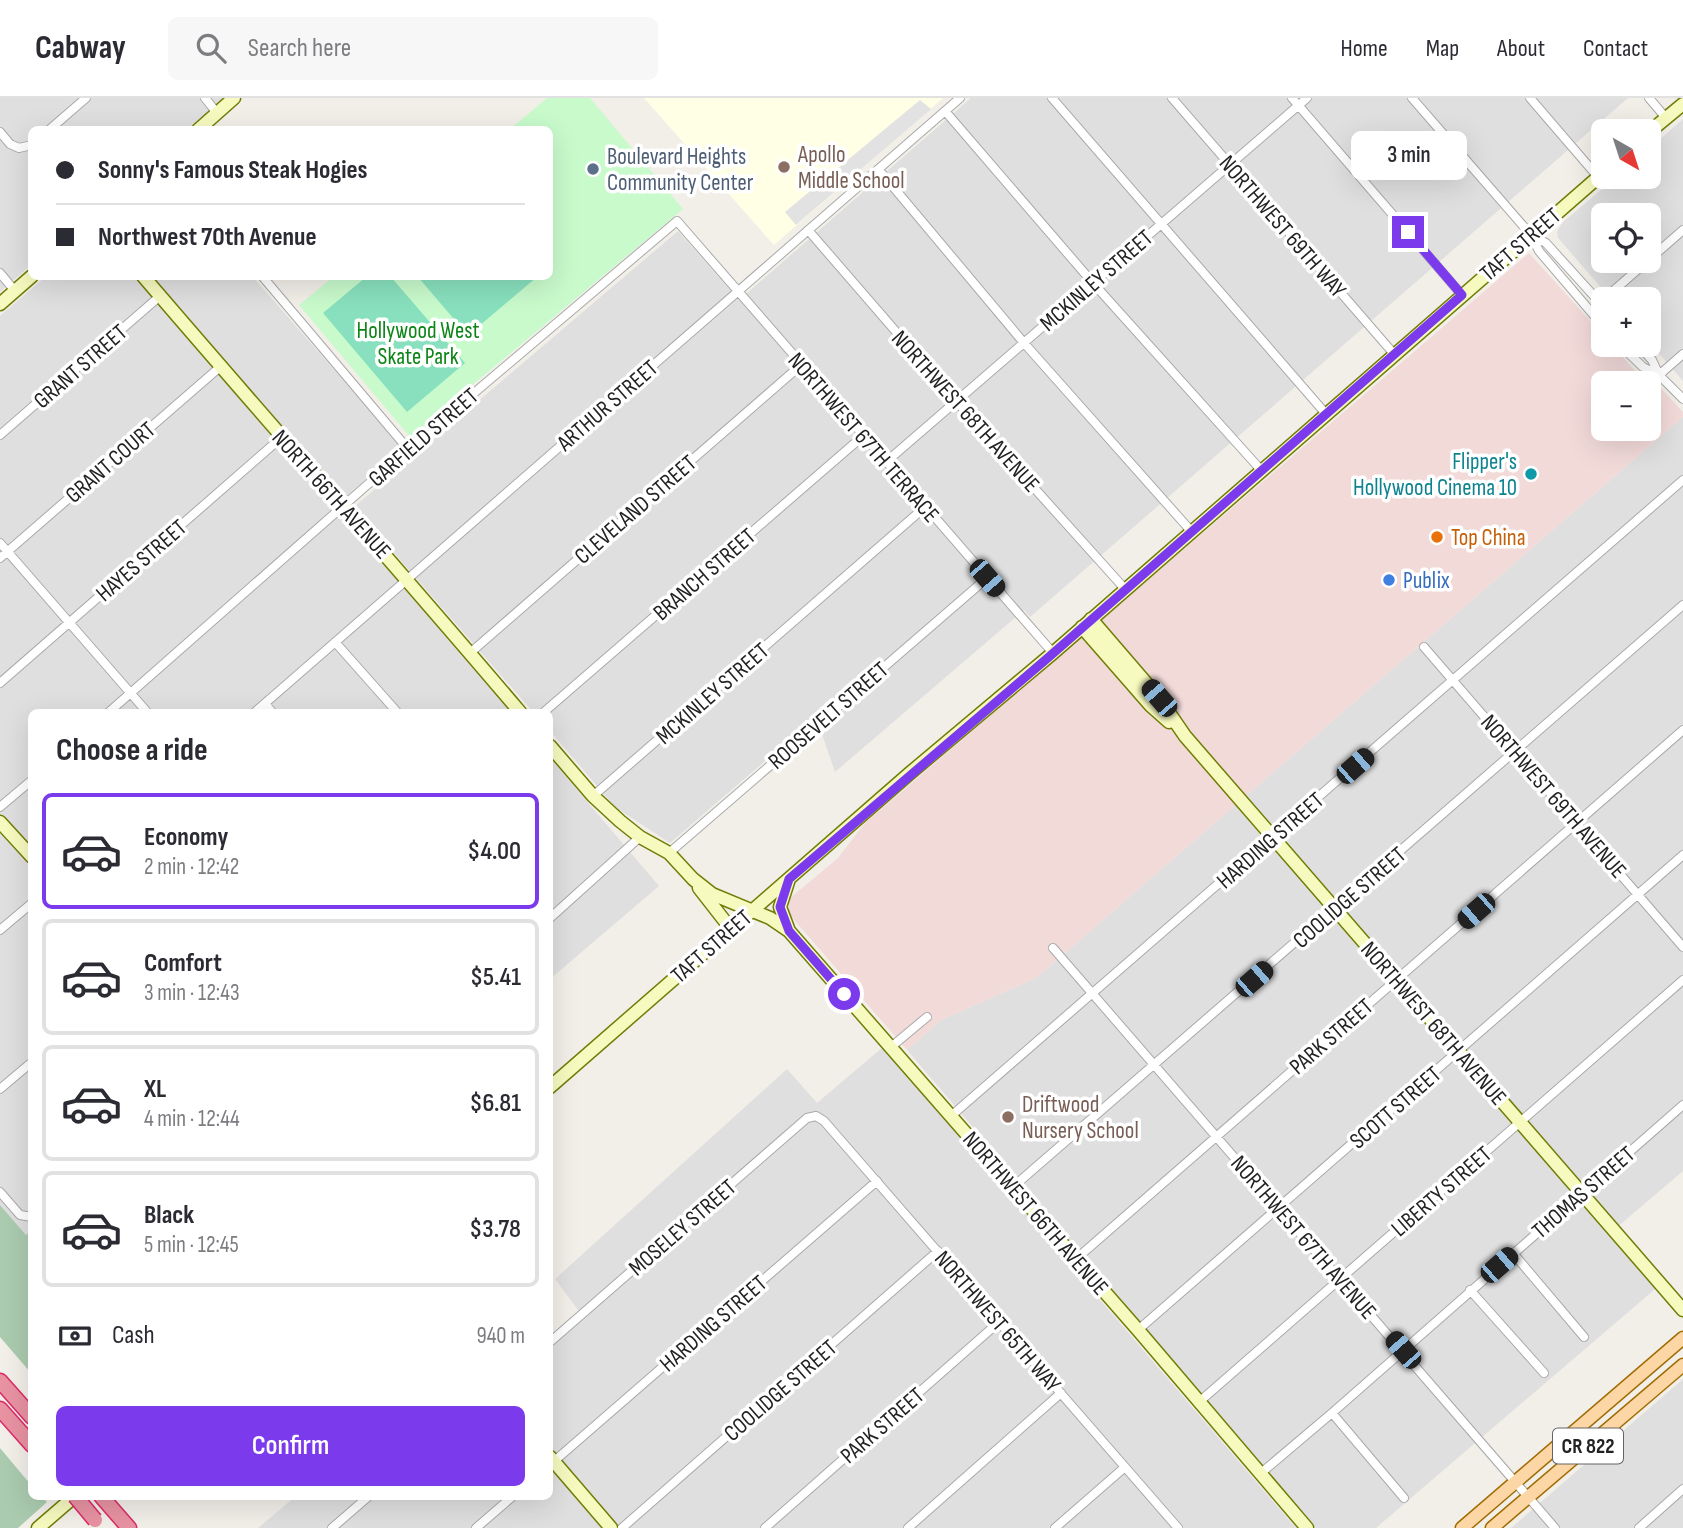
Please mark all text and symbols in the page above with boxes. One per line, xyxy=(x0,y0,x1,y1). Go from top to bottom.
search box xyxy=(168,17,658,80)
text: Cabway xyxy=(35,28,126,68)
icon: search xyxy=(192,29,230,67)
text: Search here xyxy=(248,33,351,64)
text: Home xyxy=(1340,34,1388,63)
text: Map xyxy=(1426,34,1459,63)
text: About xyxy=(1497,34,1545,63)
text: Contact xyxy=(1583,34,1648,63)
north arrow xyxy=(1591,119,1661,189)
map controls xyxy=(1591,119,1661,441)
callout: 3 min xyxy=(1350,130,1466,180)
place label: Apollo Middle School xyxy=(797,141,905,195)
text: 3 min xyxy=(1387,141,1431,169)
place label: Boulevard Heights Community Center xyxy=(607,143,754,197)
street label: NORTHWEST 69TH WAY xyxy=(1213,150,1352,304)
text: Sonny's Famous Steak Hogies xyxy=(98,155,368,186)
marker: Apollo Middle School xyxy=(776,159,792,175)
marker: Boulevard Heights Community Center xyxy=(585,161,601,177)
street label: TAFT STREET xyxy=(1474,202,1567,288)
button: locate xyxy=(1591,203,1661,273)
route end xyxy=(1392,216,1424,248)
text: Northwest 70th Avenue xyxy=(98,222,317,253)
street label: MCKINLEY STREET xyxy=(1034,224,1159,337)
button: + xyxy=(1591,287,1661,357)
park label: Hollywood West Skate Park xyxy=(357,317,479,371)
street label: GRANT STREET xyxy=(28,319,133,415)
street label: NORTHWEST 68TH AVENUE xyxy=(885,325,1045,498)
street label: NORTHWEST 67TH TERRACE xyxy=(782,347,945,528)
street label: ARTHUR STREET xyxy=(551,354,664,458)
button: − xyxy=(1591,371,1661,441)
street label: GARFIELD STREET xyxy=(363,382,484,493)
street label: GRANT COURT xyxy=(60,416,161,509)
street label: NORTH 66TH AVENUE xyxy=(266,424,397,565)
place label: Flipper's Hollywood Cinema 10 xyxy=(1353,448,1517,502)
street label: CLEVELAND STREET xyxy=(569,449,702,570)
marker: Flipper's Hollywood Cinema 10 xyxy=(1523,466,1539,482)
street label: HAYES STREET xyxy=(91,514,193,608)
street label: BRANCH STREET xyxy=(648,523,762,627)
place label: Top China xyxy=(1451,524,1526,552)
marker: Top China xyxy=(1429,529,1445,545)
car xyxy=(966,555,1009,601)
place label: Publix xyxy=(1403,567,1450,595)
marker: Publix xyxy=(1381,572,1397,588)
street label: MCKINLEY STREET xyxy=(650,637,775,750)
street label: ROOSEVELT STREET xyxy=(763,656,894,776)
car xyxy=(1138,675,1181,721)
street label: NORTHWEST 69TH AVENUE xyxy=(1474,709,1632,884)
text: Choose a ride xyxy=(56,731,208,770)
car xyxy=(1333,744,1378,788)
street label: HARDING STREET xyxy=(1211,787,1330,895)
icon: car xyxy=(60,820,123,883)
text: Economy xyxy=(144,822,228,853)
text: $4.00 xyxy=(467,836,521,867)
street label: COOLIDGE STREET xyxy=(1287,841,1412,954)
text: 2 min · 12:42 xyxy=(144,853,239,881)
car xyxy=(1454,889,1499,933)
street label: TAFT STREET xyxy=(665,904,758,990)
street label: NORTHWEST 68TH AVENUE xyxy=(1354,936,1512,1111)
icon: car xyxy=(60,946,123,1009)
text: Comfort xyxy=(144,948,222,979)
car xyxy=(1232,957,1277,1001)
text: $5.41 xyxy=(470,962,521,993)
route start xyxy=(828,978,860,1010)
text: 3 min · 12:43 xyxy=(144,979,240,1007)
street label: PARK STREET xyxy=(1284,993,1379,1081)
street label: SCOTT STREET xyxy=(1344,1060,1447,1155)
icon: car xyxy=(60,1072,123,1135)
text: XL xyxy=(144,1074,166,1105)
text: $6.81 xyxy=(469,1088,521,1119)
place label: Driftwood Nursery School xyxy=(1022,1091,1139,1145)
text: 4 min · 12:44 xyxy=(144,1105,240,1133)
marker: Driftwood Nursery School xyxy=(1000,1109,1016,1125)
street label: NORTHWEST 66TH AVENUE xyxy=(957,1126,1114,1301)
street label: THOMAS STREET xyxy=(1526,1140,1641,1245)
street label: LIBERTY STREET xyxy=(1386,1141,1498,1243)
street label: NORTHWEST 67TH AVENUE xyxy=(1225,1150,1382,1325)
street label: MOSELEY STREET xyxy=(623,1173,742,1282)
icon: car xyxy=(60,1198,123,1261)
text: Black xyxy=(144,1200,194,1231)
text: $3.78 xyxy=(469,1214,521,1245)
text: 5 min · 12:45 xyxy=(144,1231,239,1259)
car xyxy=(1477,1243,1522,1287)
street label: NORTHWEST 65TH WAY xyxy=(928,1245,1067,1398)
street label: HARDING STREET xyxy=(654,1270,773,1378)
icon: cash xyxy=(56,1317,94,1355)
text: Cash xyxy=(112,1320,155,1351)
text: 940 m xyxy=(477,1322,525,1350)
car xyxy=(1382,1327,1425,1373)
street label: COOLIDGE STREET xyxy=(718,1334,843,1447)
street label: PARK STREET xyxy=(835,1382,930,1470)
button: Confirm xyxy=(56,1406,525,1486)
road number: CR 822 xyxy=(1553,1428,1623,1464)

